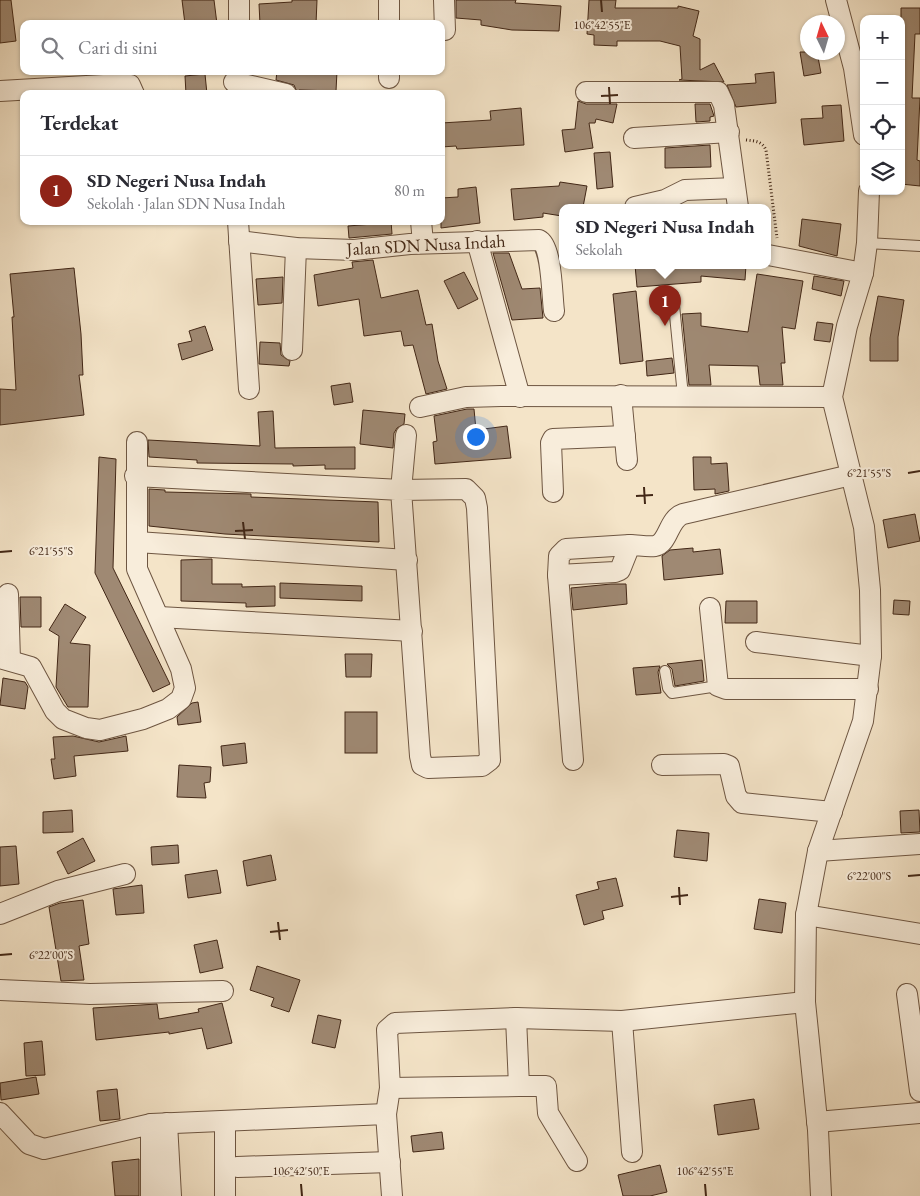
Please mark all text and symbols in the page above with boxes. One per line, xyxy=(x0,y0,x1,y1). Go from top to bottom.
north arrow xyxy=(800,15,845,60)
map controls xyxy=(860,15,905,195)
button: + xyxy=(860,15,905,60)
text: 106°42'55"E xyxy=(574,17,631,33)
search box xyxy=(20,20,445,75)
icon: search xyxy=(38,34,66,62)
text: Cari di sini xyxy=(78,35,157,60)
button: − xyxy=(860,60,905,105)
button: locate xyxy=(860,105,905,150)
text: Terdekat xyxy=(40,109,118,136)
button: layers xyxy=(860,150,905,195)
text: SD Negeri Nusa Indah xyxy=(87,168,266,193)
text: 1 xyxy=(52,180,60,201)
text: 80 m xyxy=(394,180,425,201)
text: Sekolah · Jalan SDN Nusa Indah xyxy=(87,193,285,214)
popup xyxy=(559,204,771,269)
text: SD Negeri Nusa Indah xyxy=(575,214,755,239)
street label: Jalan SDN Nusa Indah xyxy=(344,229,506,260)
text: Sekolah xyxy=(575,239,623,260)
pin: 1 xyxy=(649,285,681,326)
your location xyxy=(463,424,489,450)
text: 6°21'55"S xyxy=(847,465,892,481)
text: 6°21'55"S xyxy=(29,543,74,559)
text: 6°22'00"S xyxy=(847,868,892,884)
text: 6°22'00"S xyxy=(29,947,74,963)
text: 106°42'50"E xyxy=(273,1163,330,1179)
text: 106°42'55"E xyxy=(677,1163,734,1179)

